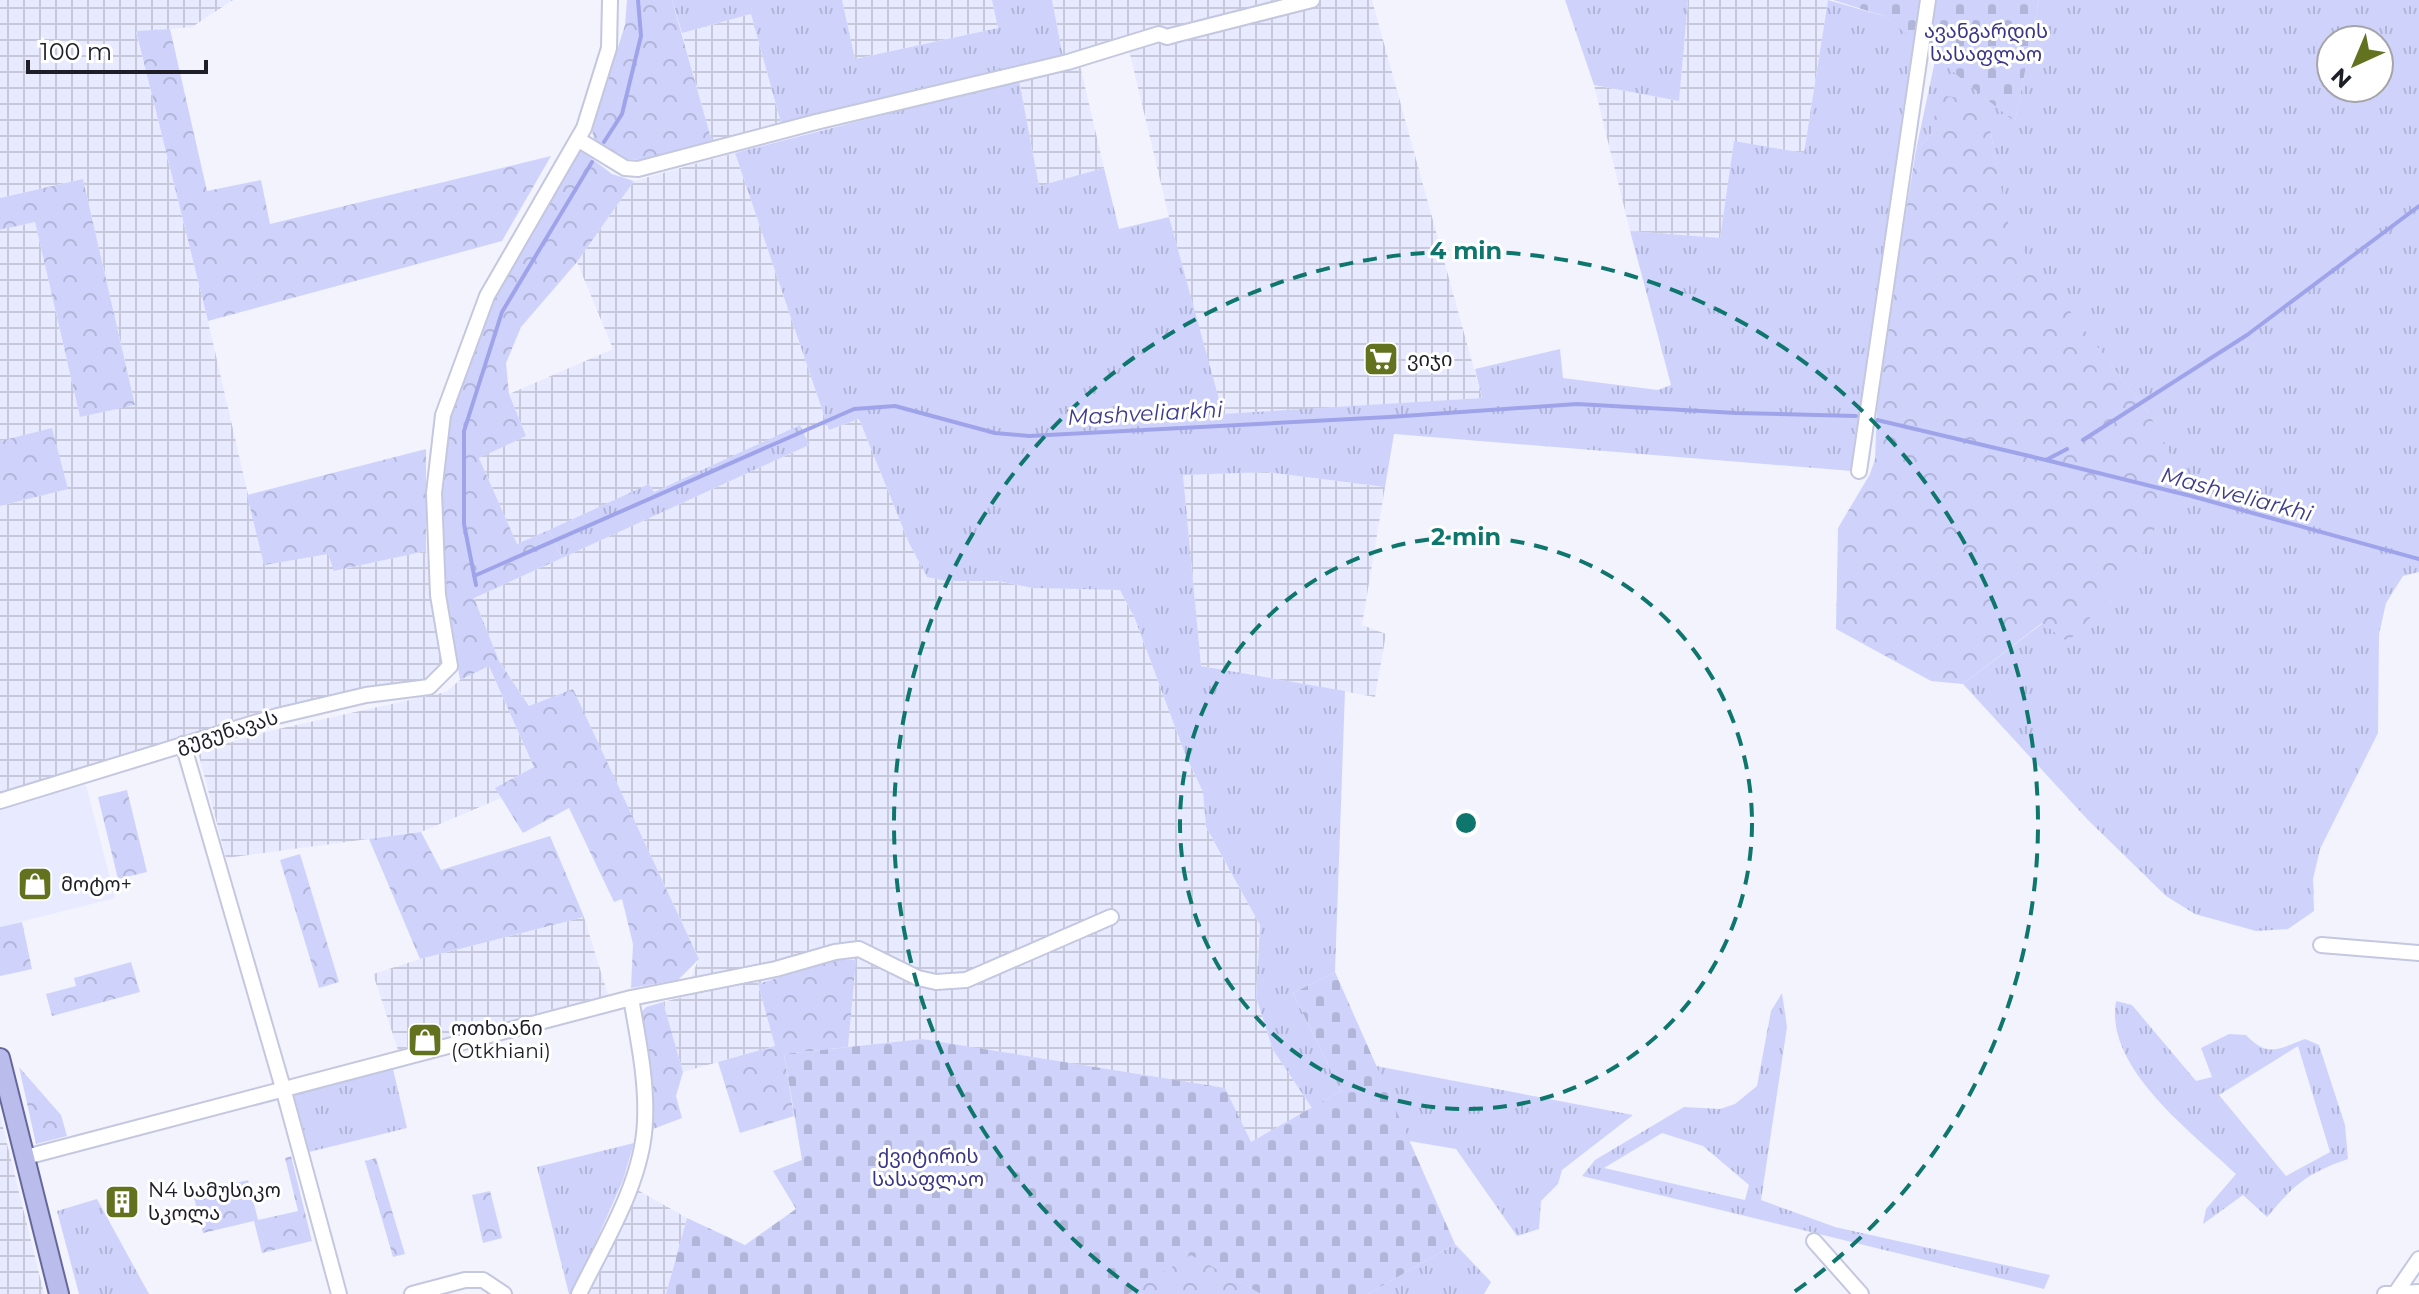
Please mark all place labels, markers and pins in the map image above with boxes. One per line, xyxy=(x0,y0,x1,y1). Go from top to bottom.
supermarket icon: ვიჯი xyxy=(1362,340,1400,378)
place label: ვიჯი xyxy=(1407,347,1453,371)
centre of rings xyxy=(1452,809,1480,837)
shop icon: მოტო+ xyxy=(16,865,54,903)
place label: მოტო+ xyxy=(61,872,132,896)
place label: ოთხიანი (Otkhiani) xyxy=(451,1016,551,1063)
shop icon: ოთხიანი (Otkhiani) xyxy=(406,1021,444,1059)
place label: N4 სამუსიკო სკოლა xyxy=(148,1178,281,1226)
building icon: N4 სამუსიკო სკოლა xyxy=(103,1183,141,1221)

